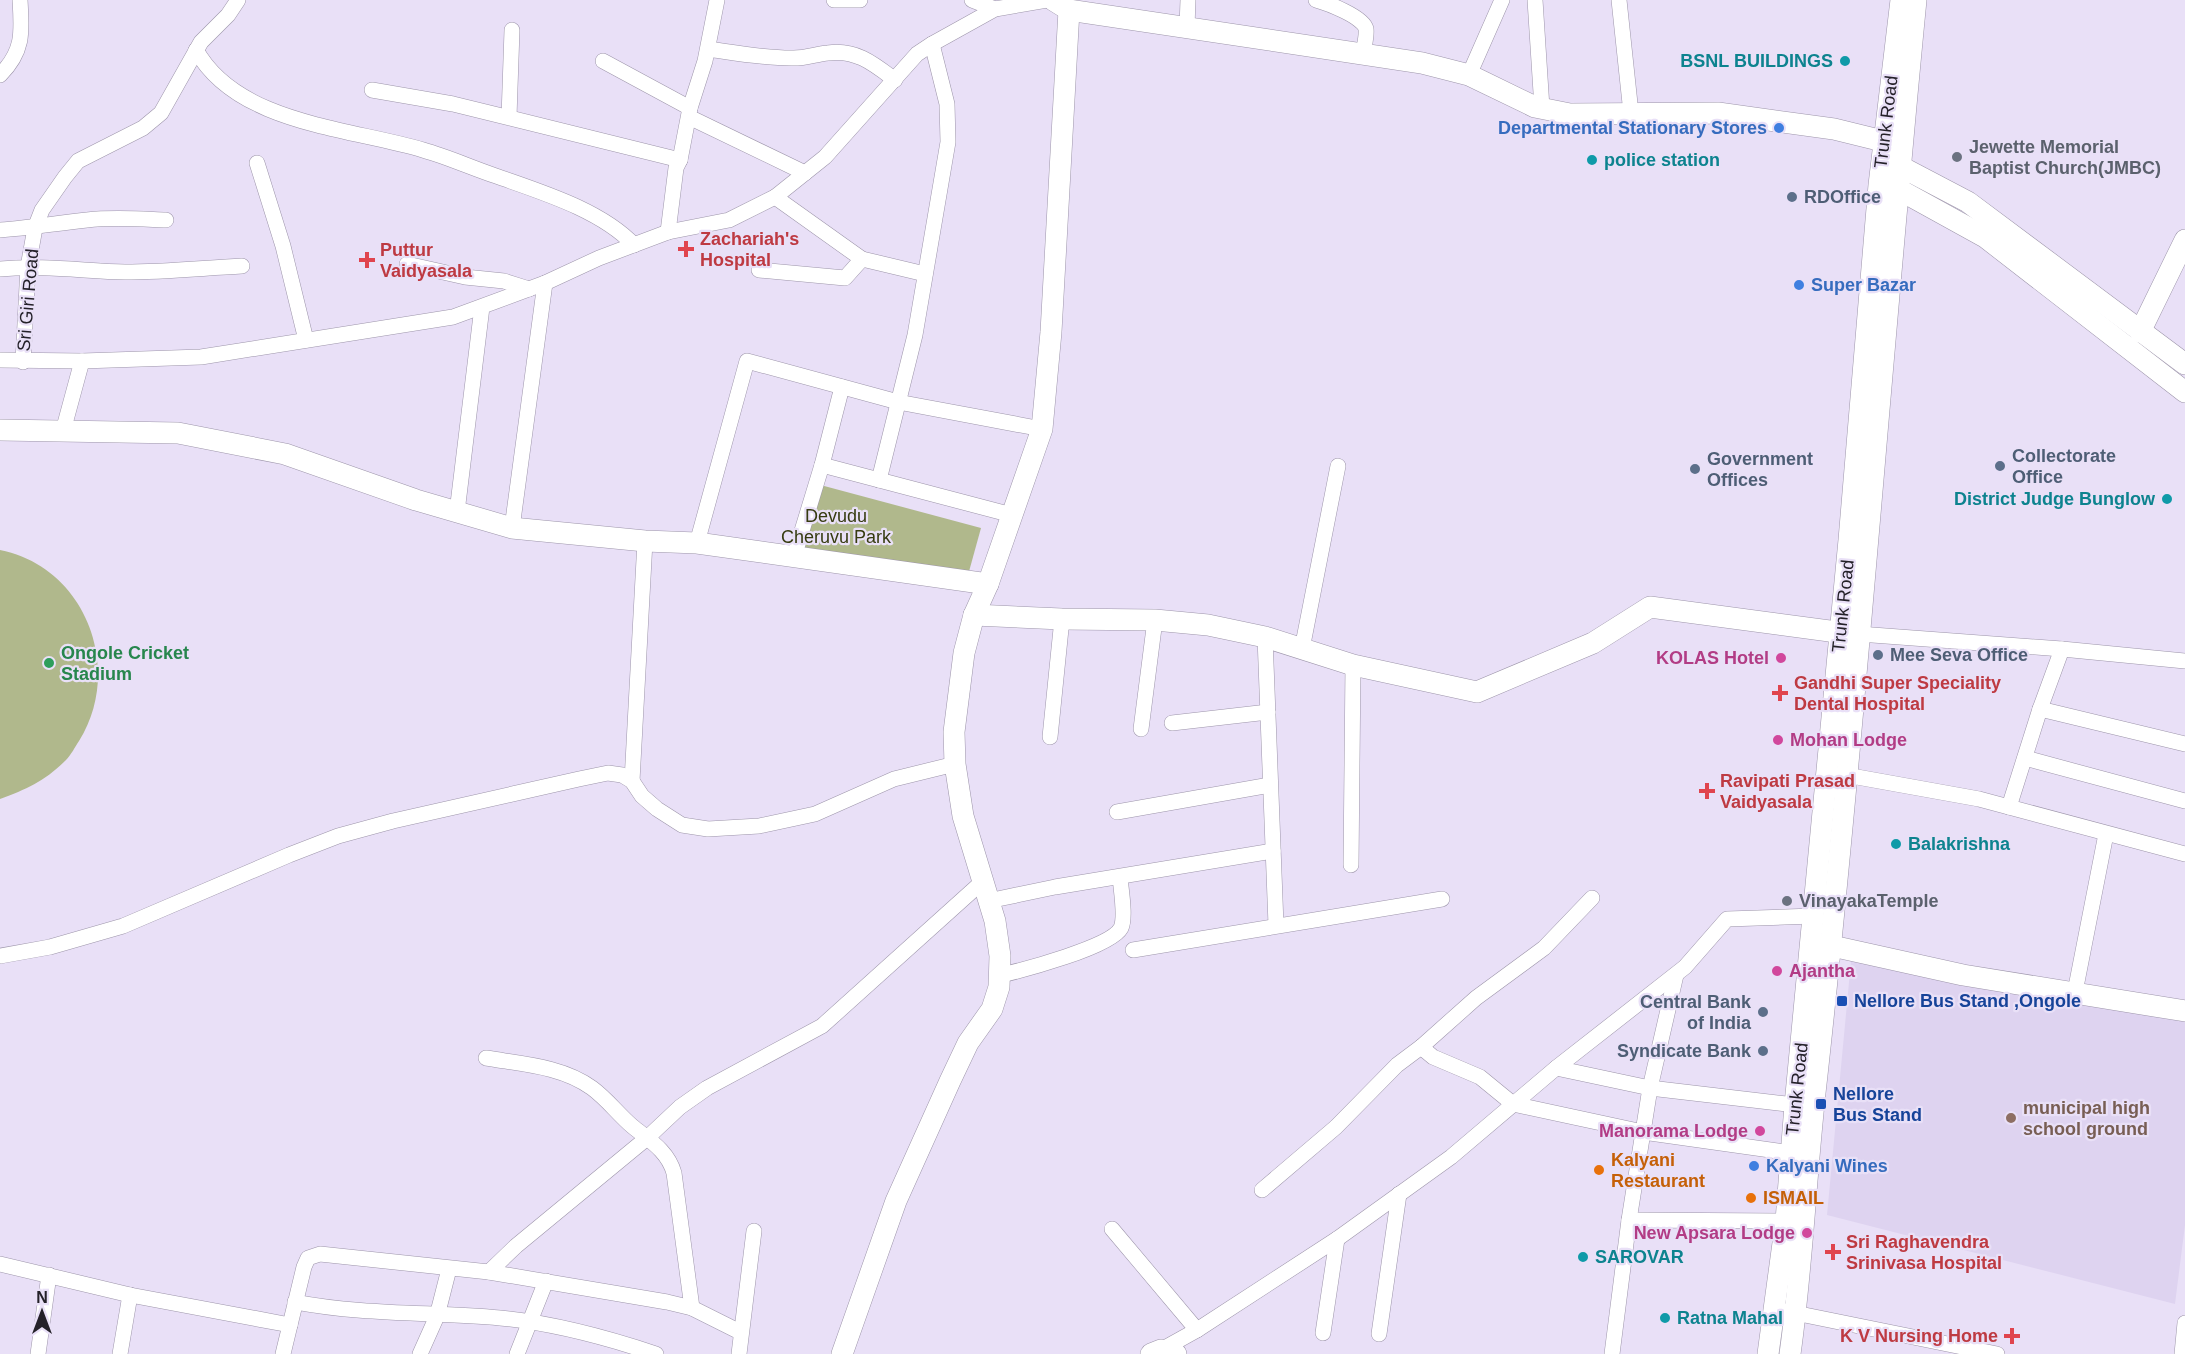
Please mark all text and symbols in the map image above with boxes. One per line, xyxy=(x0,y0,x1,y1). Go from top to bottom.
place label: BSNL BUILDINGS xyxy=(1680,51,1833,71)
marker: BSNL BUILDINGS xyxy=(1838,54,1852,68)
street label: Trunk Road xyxy=(1870,74,1902,170)
place label: Departmental Stationary Stores xyxy=(1498,118,1767,138)
marker: Departmental Stationary Stores xyxy=(1772,121,1786,135)
place label: Jewette Memorial Baptist Church(JMBC) xyxy=(1969,137,2161,178)
place label: police station xyxy=(1604,150,1720,170)
marker: Jewette Memorial Baptist Church(JMBC) xyxy=(1950,150,1964,164)
marker: police station xyxy=(1585,153,1599,167)
place label: RDOffice xyxy=(1804,187,1881,207)
marker: RDOffice xyxy=(1785,190,1799,204)
place label: Zachariah's Hospital xyxy=(700,229,799,270)
place label: Puttur Vaidyasala xyxy=(380,240,473,281)
marker: Zachariah's Hospital xyxy=(677,240,695,258)
street label: Sri Giri Road xyxy=(14,248,42,352)
marker: Puttur Vaidyasala xyxy=(358,251,376,269)
place label: Super Bazar xyxy=(1811,275,1916,295)
marker: Super Bazar xyxy=(1792,278,1806,292)
place label: Collectorate Office xyxy=(2012,446,2116,487)
place label: Government Offices xyxy=(1707,449,1813,490)
marker: Collectorate Office xyxy=(1993,459,2007,473)
marker: Government Offices xyxy=(1688,462,1702,476)
place label: District Judge Bunglow xyxy=(1954,489,2156,509)
marker: District Judge Bunglow xyxy=(2160,492,2174,506)
park label: Devudu Cheruvu Park xyxy=(781,506,892,547)
street label: Trunk Road xyxy=(1828,559,1858,653)
place label: Ongole Cricket Stadium xyxy=(61,643,189,684)
place label: Mee Seva Office xyxy=(1890,645,2028,665)
place label: KOLAS Hotel xyxy=(1656,648,1769,668)
marker: Mee Seva Office xyxy=(1871,648,1885,662)
marker: KOLAS Hotel xyxy=(1774,651,1788,665)
marker: Ongole Cricket Stadium xyxy=(42,656,56,670)
place label: Gandhi Super Speciality Dental Hospital xyxy=(1794,673,2001,714)
marker: Gandhi Super Speciality Dental Hospital xyxy=(1771,684,1789,702)
place label: Mohan Lodge xyxy=(1790,730,1907,750)
marker: Mohan Lodge xyxy=(1771,733,1785,747)
place label: Ravipati Prasad Vaidyasala xyxy=(1720,771,1855,812)
marker: Ravipati Prasad Vaidyasala xyxy=(1698,782,1716,800)
place label: Balakrishna xyxy=(1908,834,2011,854)
marker: Balakrishna xyxy=(1889,837,1903,851)
place label: VinayakaTemple xyxy=(1799,891,1938,911)
marker: VinayakaTemple xyxy=(1780,894,1794,908)
place label: Ajantha xyxy=(1789,961,1856,981)
marker: Ajantha xyxy=(1770,964,1784,978)
place label: Nellore Bus Stand ,Ongole xyxy=(1854,991,2081,1011)
place label: Central Bank of India xyxy=(1640,992,1752,1033)
marker: Nellore Bus Stand ,Ongole xyxy=(1835,994,1849,1008)
marker: Central Bank of India xyxy=(1756,1005,1770,1019)
place label: Syndicate Bank xyxy=(1617,1041,1752,1061)
street label: Trunk Road xyxy=(1782,1042,1812,1136)
marker: Syndicate Bank xyxy=(1756,1044,1770,1058)
place label: Nellore Bus Stand xyxy=(1833,1084,1922,1125)
marker: Nellore Bus Stand xyxy=(1814,1097,1828,1111)
place label: municipal high school ground xyxy=(2023,1098,2150,1139)
marker: municipal high school ground xyxy=(2004,1111,2018,1125)
place label: Manorama Lodge xyxy=(1599,1121,1748,1141)
marker: Manorama Lodge xyxy=(1753,1124,1767,1138)
place label: Kalyani Restaurant xyxy=(1611,1150,1705,1191)
place label: Kalyani Wines xyxy=(1766,1156,1888,1176)
marker: Kalyani Wines xyxy=(1747,1159,1761,1173)
marker: Kalyani Restaurant xyxy=(1592,1163,1606,1177)
place label: ISMAIL xyxy=(1763,1188,1824,1208)
marker: ISMAIL xyxy=(1744,1191,1758,1205)
place label: New Apsara Lodge xyxy=(1634,1223,1795,1243)
marker: New Apsara Lodge xyxy=(1800,1226,1814,1240)
place label: Sri Raghavendra Srinivasa Hospital xyxy=(1846,1232,2002,1273)
marker: Sri Raghavendra Srinivasa Hospital xyxy=(1824,1243,1842,1261)
place label: SAROVAR xyxy=(1595,1247,1684,1267)
marker: SAROVAR xyxy=(1576,1250,1590,1264)
north arrow xyxy=(12,1282,72,1342)
text: N xyxy=(36,1289,48,1306)
place label: Ratna Mahal xyxy=(1677,1308,1783,1328)
marker: Ratna Mahal xyxy=(1658,1311,1672,1325)
place label: K V Nursing Home xyxy=(1840,1326,1998,1346)
marker: K V Nursing Home xyxy=(2003,1327,2021,1345)

